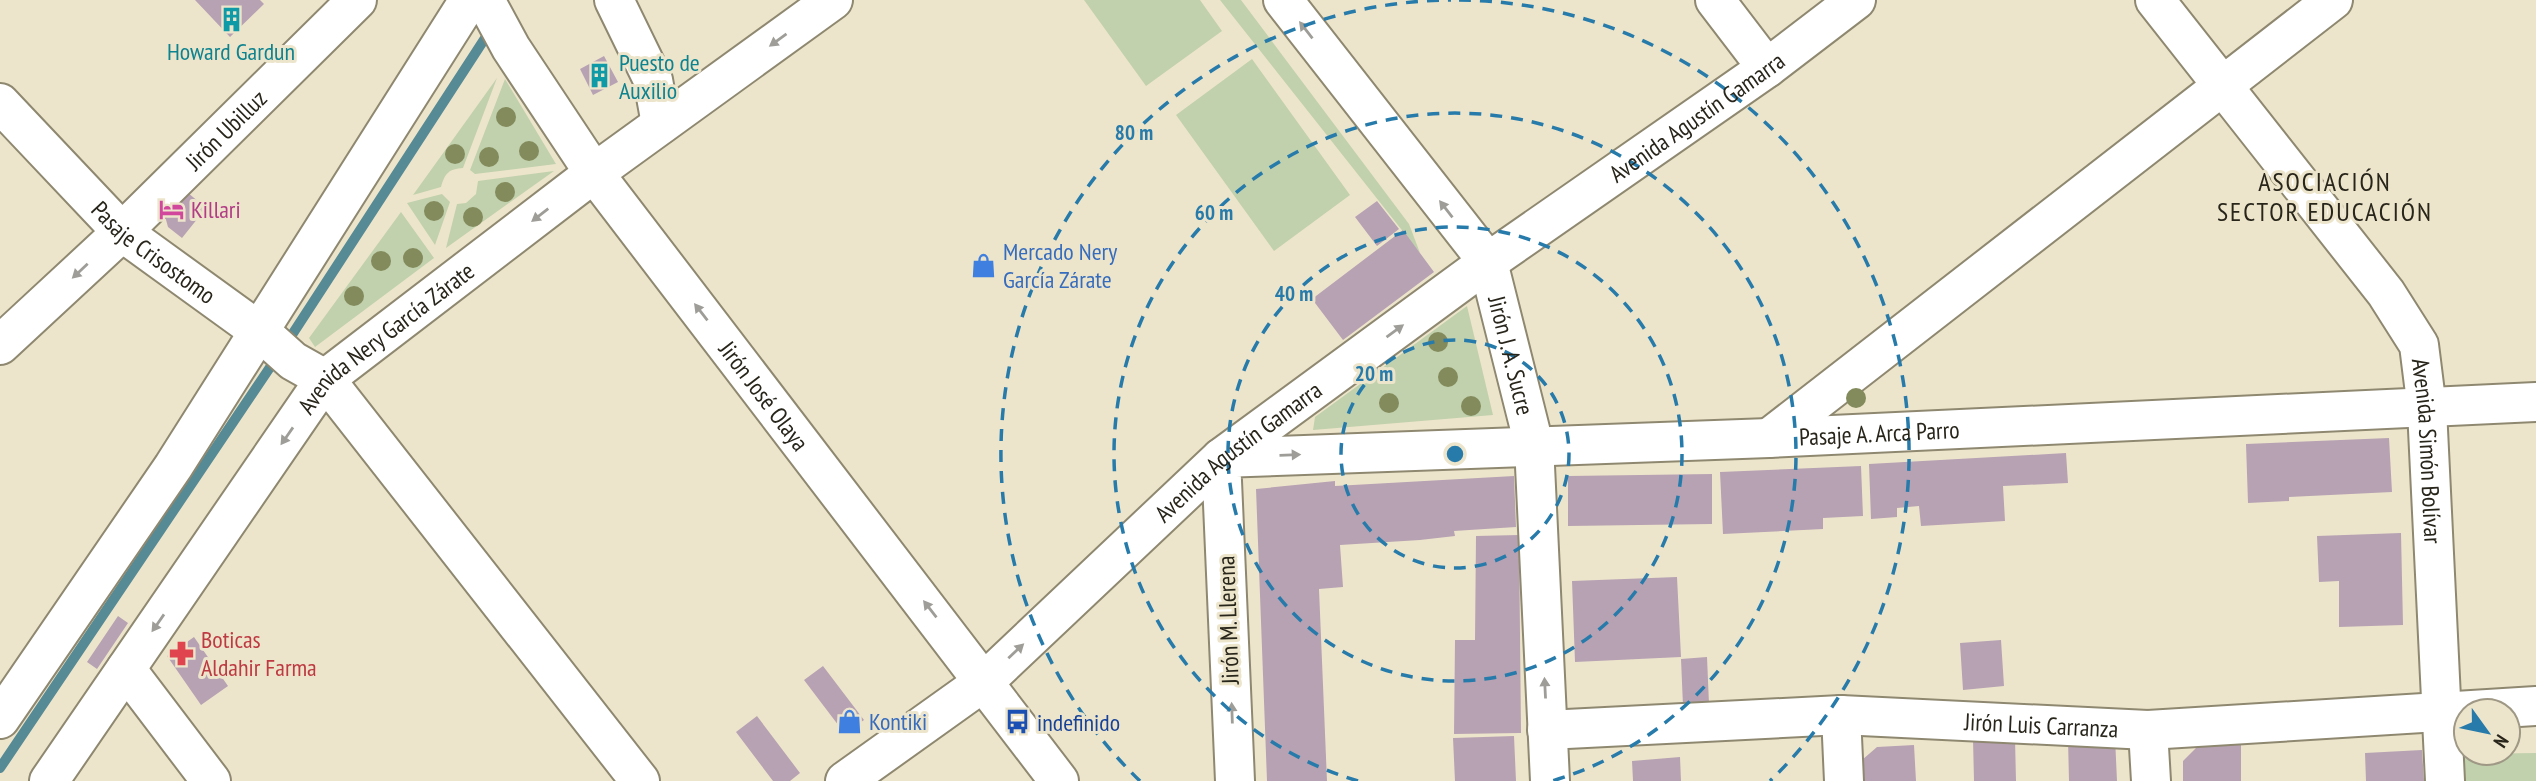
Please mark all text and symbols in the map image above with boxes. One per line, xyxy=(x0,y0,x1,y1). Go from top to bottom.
building icon: Howard Gardun xyxy=(217,6,245,34)
one-way arrow xyxy=(1299,21,1314,38)
one-way arrow xyxy=(769,33,787,47)
place label: Howard Gardun xyxy=(167,36,295,67)
street label: Avenida Agustín Gamarra xyxy=(1603,45,1790,189)
place label: Puesto de Auxilio xyxy=(619,47,700,106)
building icon: Puesto de Auxilio xyxy=(585,62,613,90)
street label: Jirón Ubilluz xyxy=(178,83,273,177)
text: 80 m xyxy=(1115,119,1153,146)
district label: ASOCIACIÓN SECTOR EDUCACIÓN xyxy=(2217,165,2433,228)
street label: Pasaje Crisostomo xyxy=(85,194,222,310)
place label: Killari xyxy=(191,194,241,225)
hotel icon: Killari xyxy=(157,195,185,223)
text: 60 m xyxy=(1195,199,1233,226)
one-way arrow xyxy=(1439,200,1454,218)
one-way arrow xyxy=(531,207,549,221)
place label: Mercado Nery García Zárate xyxy=(1003,236,1117,295)
shop icon: Mercado Nery García Zárate xyxy=(969,251,997,279)
street label: Avenida Nery García Zárate xyxy=(290,255,480,420)
one-way arrow xyxy=(71,263,89,279)
text: 40 m xyxy=(1275,280,1313,307)
street label: Jirón J. A. Sucre xyxy=(1481,292,1541,418)
one-way arrow xyxy=(694,304,709,322)
one-way arrow xyxy=(1386,324,1404,338)
street label: Jirón José Olaya xyxy=(712,334,816,457)
street label: Avenida Simón Bolívar xyxy=(2405,356,2449,545)
text: 20 m xyxy=(1355,360,1393,387)
street label: Avenida Agustín Gamarra xyxy=(1148,374,1328,528)
street label: Pasaje A. Arca Parro xyxy=(1798,414,1960,452)
one-way arrow xyxy=(280,427,294,445)
centre of rings xyxy=(1443,442,1467,466)
one-way arrow xyxy=(1279,450,1301,461)
street label: Jirón M. Llerena xyxy=(1210,555,1246,686)
one-way arrow xyxy=(923,600,937,618)
one-way arrow xyxy=(151,614,165,632)
place label: Boticas Aldahir Farma xyxy=(201,624,317,683)
pharmacy icon: Boticas Aldahir Farma xyxy=(167,639,195,667)
one-way arrow xyxy=(1007,643,1025,659)
one-way arrow xyxy=(1540,677,1551,699)
north arrow xyxy=(2452,697,2522,767)
one-way arrow xyxy=(1227,702,1238,724)
place label: Kontiki xyxy=(869,706,927,737)
street label: Jirón Luis Carranza xyxy=(1963,706,2119,744)
shop icon: Kontiki xyxy=(835,707,863,735)
place label: indefinido xyxy=(1037,707,1120,738)
bus stop icon: indefinido xyxy=(1003,708,1031,736)
text: N xyxy=(2488,730,2514,752)

